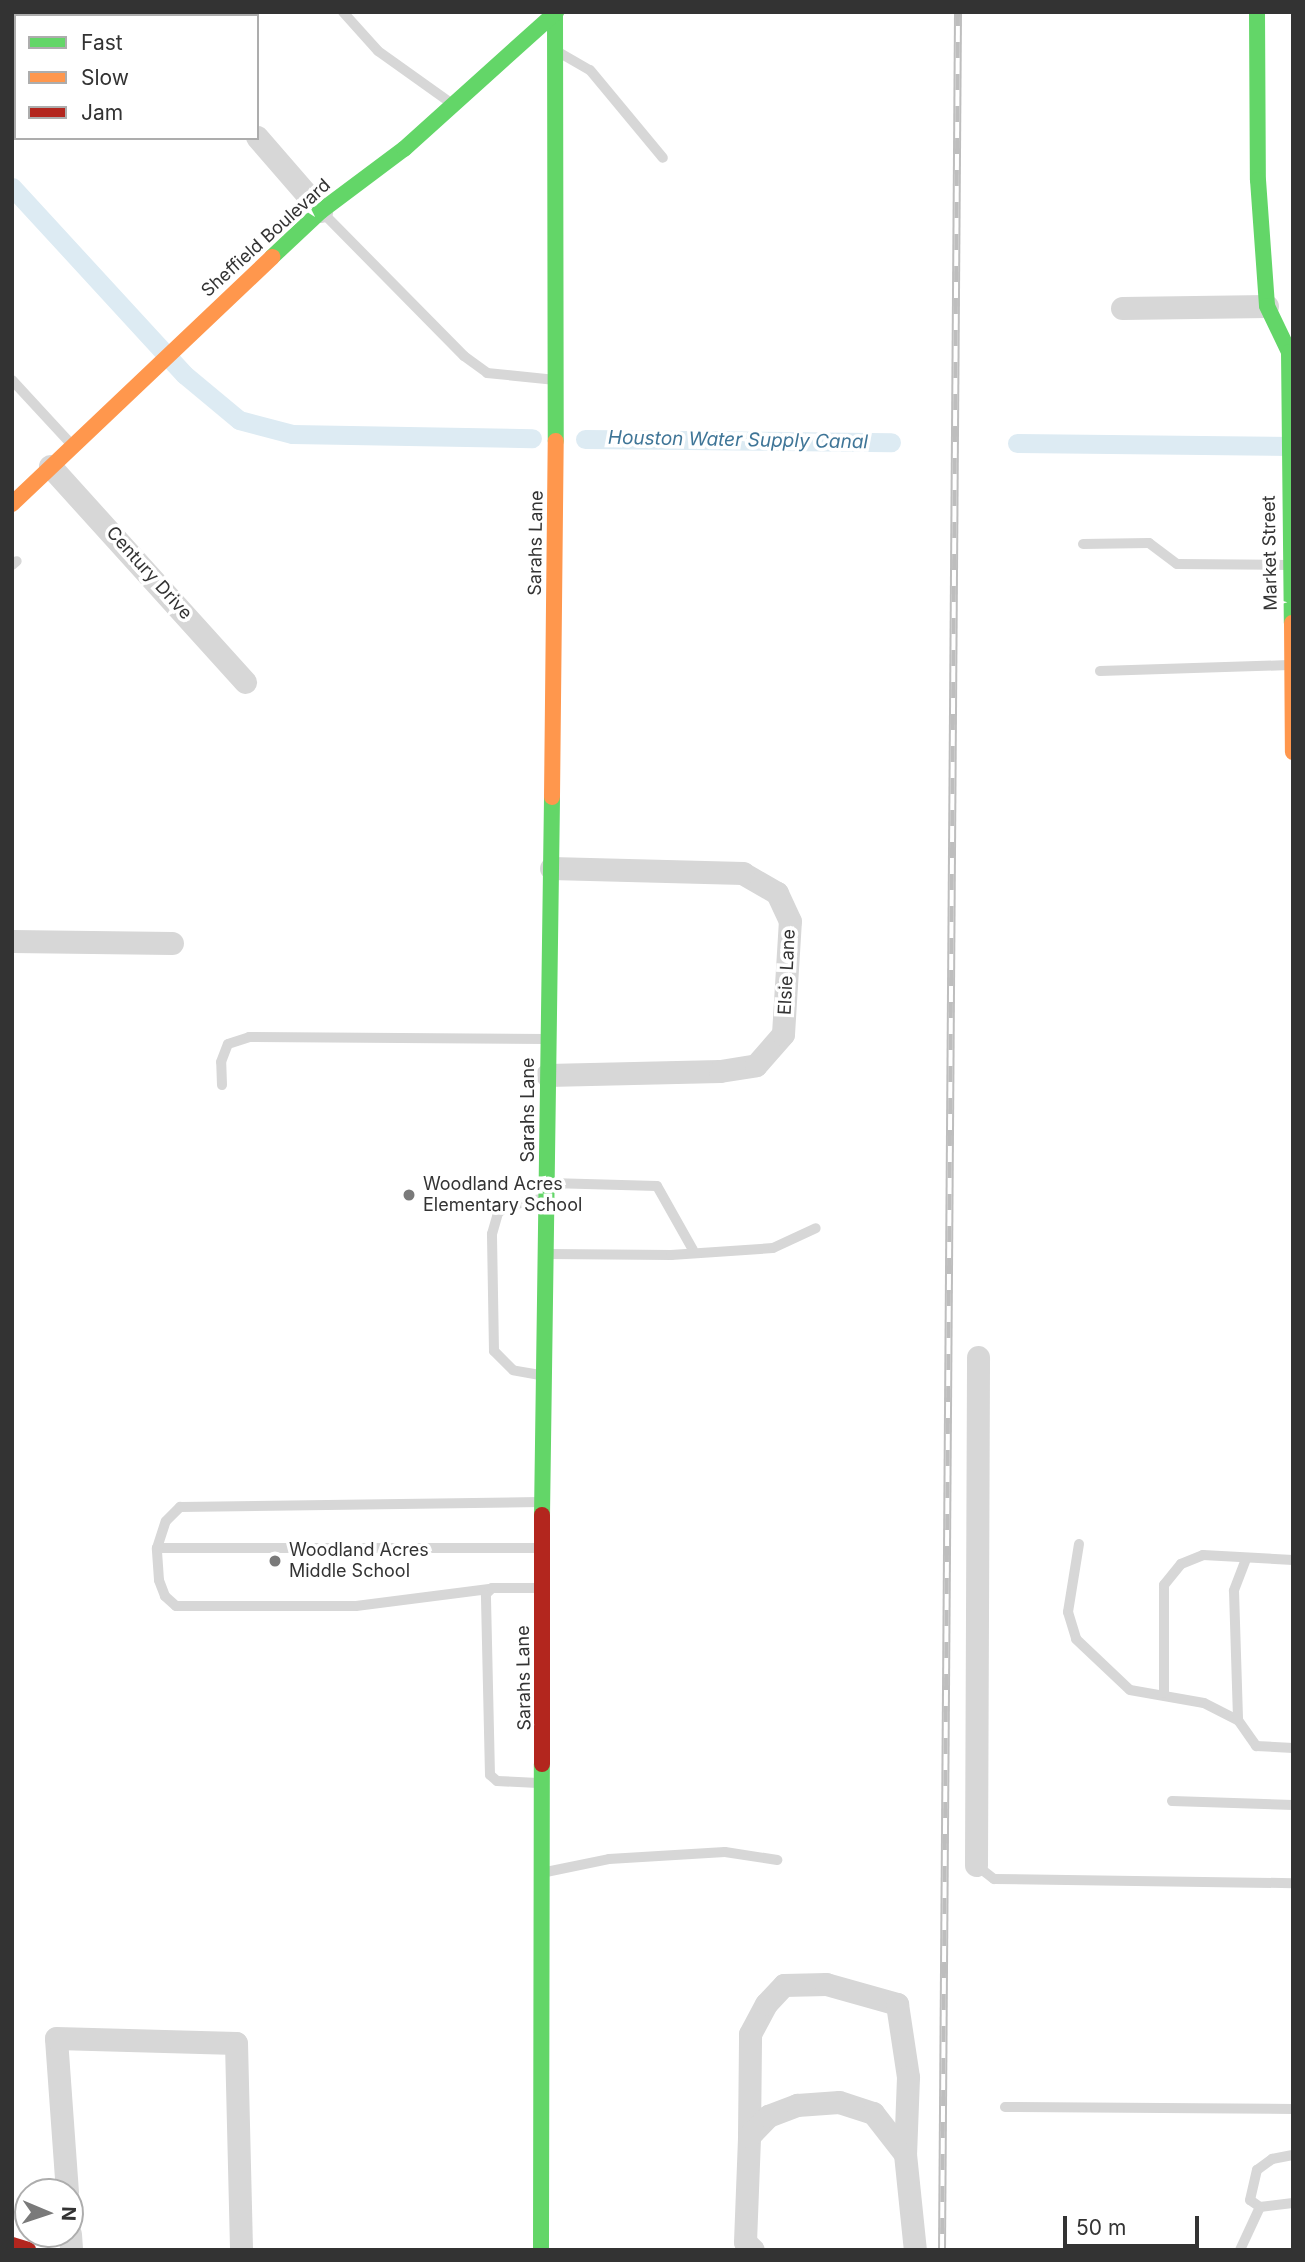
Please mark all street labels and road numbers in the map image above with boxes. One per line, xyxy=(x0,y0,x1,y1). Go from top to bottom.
street label: Sheffield Boulevard xyxy=(197,174,335,302)
street label: Sarahs Lane xyxy=(524,490,548,596)
street label: Market Street xyxy=(1258,495,1282,611)
street label: Century Drive xyxy=(102,522,196,624)
street label: Elsie Lane xyxy=(774,928,800,1016)
street label: Sarahs Lane xyxy=(517,1057,539,1163)
street label: Sarahs Lane xyxy=(512,1625,536,1731)

